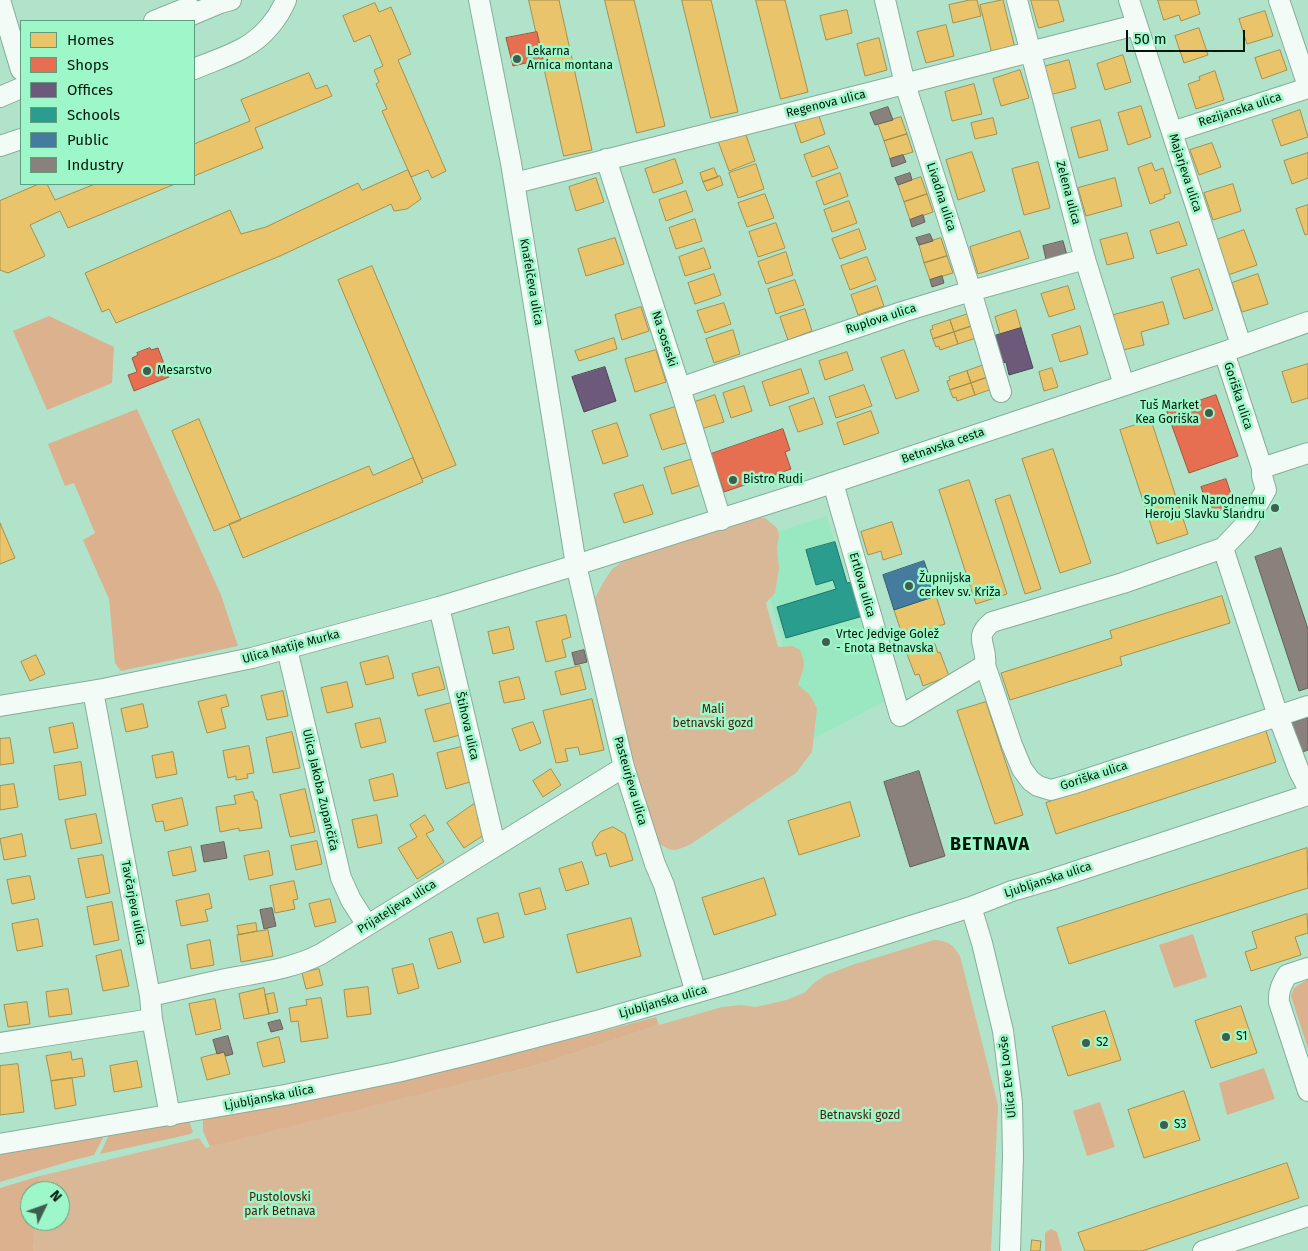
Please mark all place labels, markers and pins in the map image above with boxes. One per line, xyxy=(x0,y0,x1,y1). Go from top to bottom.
place label: Lekarna Arnica montana xyxy=(527,45,613,73)
marker: Lekarna Arnica montana xyxy=(511,53,523,65)
place label: Mesarstvo xyxy=(157,364,212,378)
marker: Mesarstvo xyxy=(141,365,153,377)
place label: Tuš Market Kea Goriška xyxy=(1135,399,1199,427)
marker: Tuš Market Kea Goriška xyxy=(1203,407,1215,419)
place label: Bistro Rudi xyxy=(743,473,803,487)
marker: Bistro Rudi xyxy=(727,474,739,486)
place label: Spomenik Narodnemu Heroju Slavku Šlandru xyxy=(1144,494,1265,522)
marker: Spomenik Narodnemu Heroju Slavku Šlandru xyxy=(1269,502,1281,514)
place label: Župnijska cerkev sv. Križa xyxy=(919,572,1001,600)
marker: Župnijska cerkev sv. Križa xyxy=(903,580,915,592)
place label: Vrtec Jedvige Golež - Enota Betnavska xyxy=(836,628,939,656)
marker: Vrtec Jedvige Golež - Enota Betnavska xyxy=(820,636,832,648)
place label: S1 xyxy=(1236,1030,1247,1044)
marker: S1 xyxy=(1220,1031,1232,1043)
place label: S2 xyxy=(1096,1036,1108,1050)
marker: S2 xyxy=(1080,1037,1092,1049)
place label: S3 xyxy=(1174,1118,1187,1132)
marker: S3 xyxy=(1158,1119,1170,1131)

